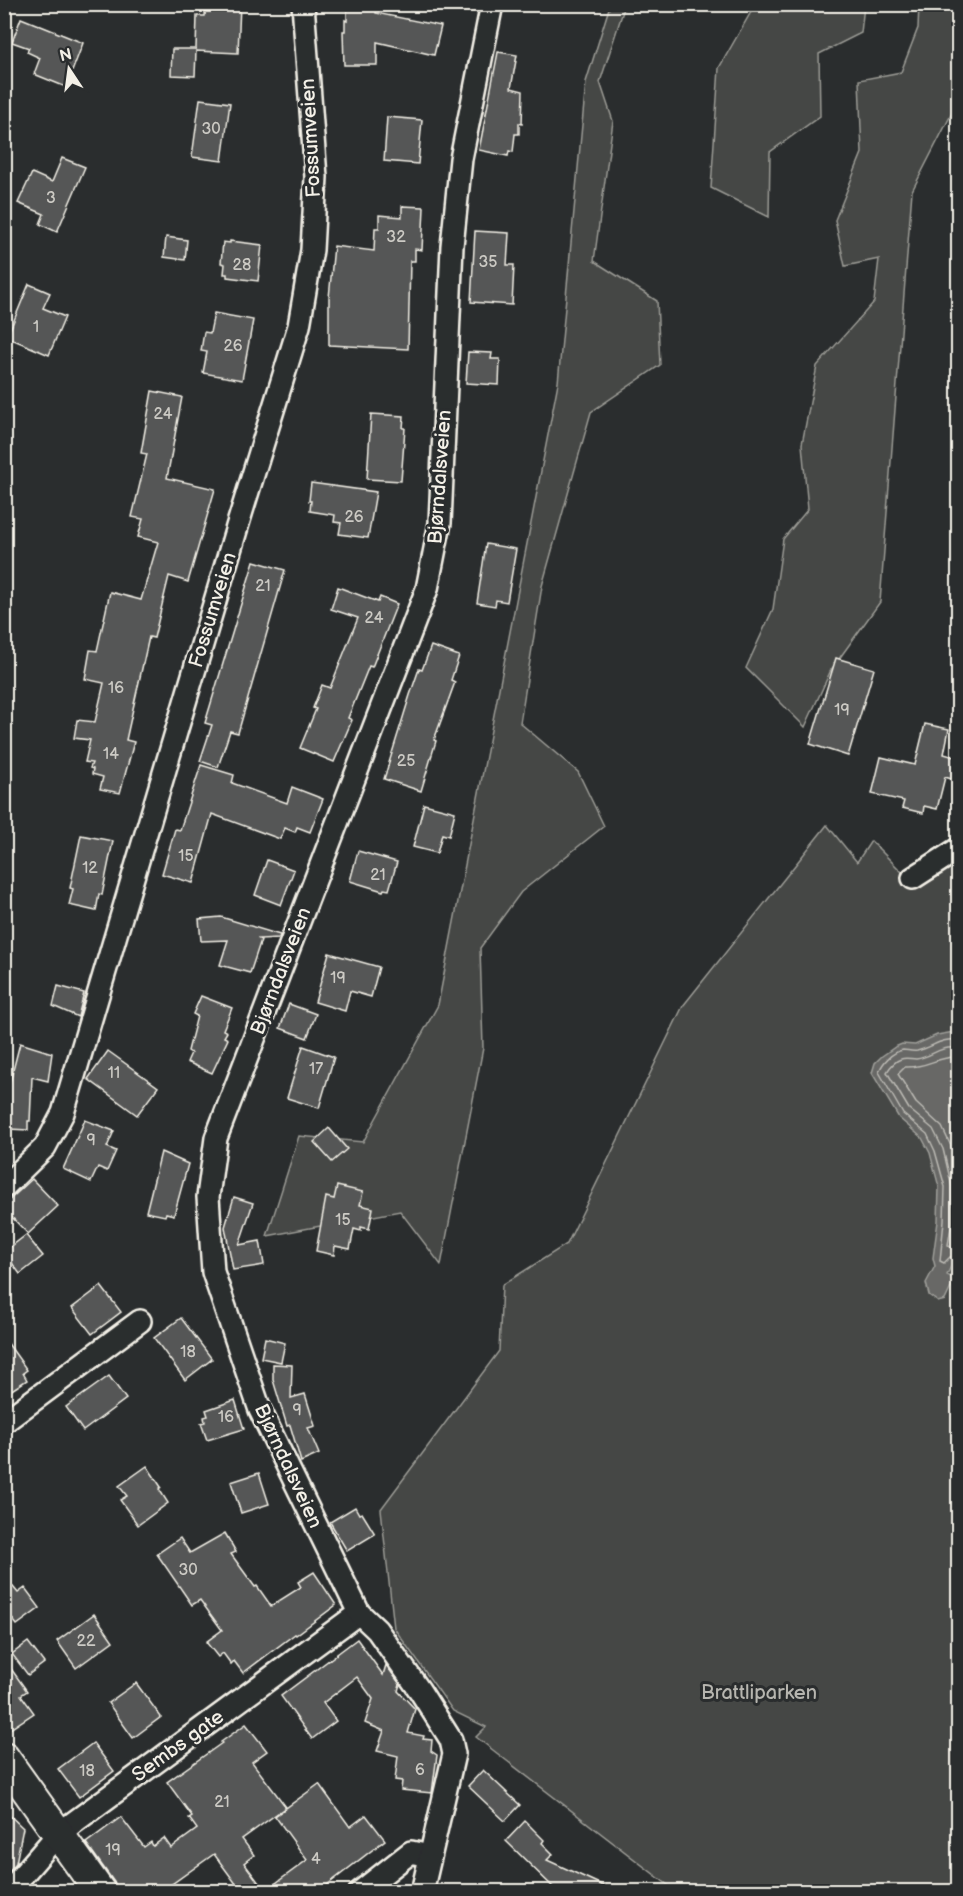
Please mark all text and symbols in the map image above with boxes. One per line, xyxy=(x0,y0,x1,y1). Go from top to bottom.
north arrow xyxy=(39,39,99,99)
text: N xyxy=(58,45,74,66)
street label: Fossumveien xyxy=(296,78,326,198)
house number: 30 xyxy=(201,120,221,139)
house number: 3 xyxy=(46,189,56,208)
house number: 32 xyxy=(386,228,406,247)
house number: 35 xyxy=(478,253,498,272)
house number: 28 xyxy=(233,256,251,275)
house number: 1 xyxy=(33,318,39,337)
house number: 26 xyxy=(223,337,243,356)
house number: 24 xyxy=(154,405,173,424)
street label: Bjørndalsveien xyxy=(423,409,457,545)
house number: 26 xyxy=(344,508,364,527)
street label: Fossumveien xyxy=(184,549,242,671)
house number: 21 xyxy=(255,577,271,596)
house number: 24 xyxy=(365,609,384,628)
house number: 16 xyxy=(108,679,124,698)
house number: 19 xyxy=(834,701,850,720)
house number: 14 xyxy=(103,745,119,764)
house number: 25 xyxy=(397,752,415,771)
house number: 15 xyxy=(178,847,194,866)
house number: 12 xyxy=(82,859,98,878)
house number: 21 xyxy=(370,866,386,885)
street label: Bjørndalsveien xyxy=(246,904,316,1038)
house number: 19 xyxy=(330,969,346,988)
house number: 17 xyxy=(309,1060,323,1079)
house number: 11 xyxy=(108,1064,120,1083)
house number: 9 xyxy=(86,1131,96,1150)
house number: 15 xyxy=(335,1211,351,1230)
house number: 18 xyxy=(180,1343,196,1362)
street label: Bjørndalsveien xyxy=(249,1400,327,1532)
house number: 9 xyxy=(292,1401,302,1420)
house number: 16 xyxy=(218,1408,234,1427)
house number: 30 xyxy=(178,1561,198,1580)
house number: 22 xyxy=(77,1632,96,1651)
park label: Brattliparken xyxy=(701,1681,817,1705)
street label: Sembs gate xyxy=(127,1705,229,1787)
house number: 6 xyxy=(415,1761,425,1780)
house number: 18 xyxy=(79,1762,95,1781)
house number: 21 xyxy=(214,1793,230,1812)
house number: 19 xyxy=(105,1841,121,1860)
house number: 4 xyxy=(311,1850,321,1869)

